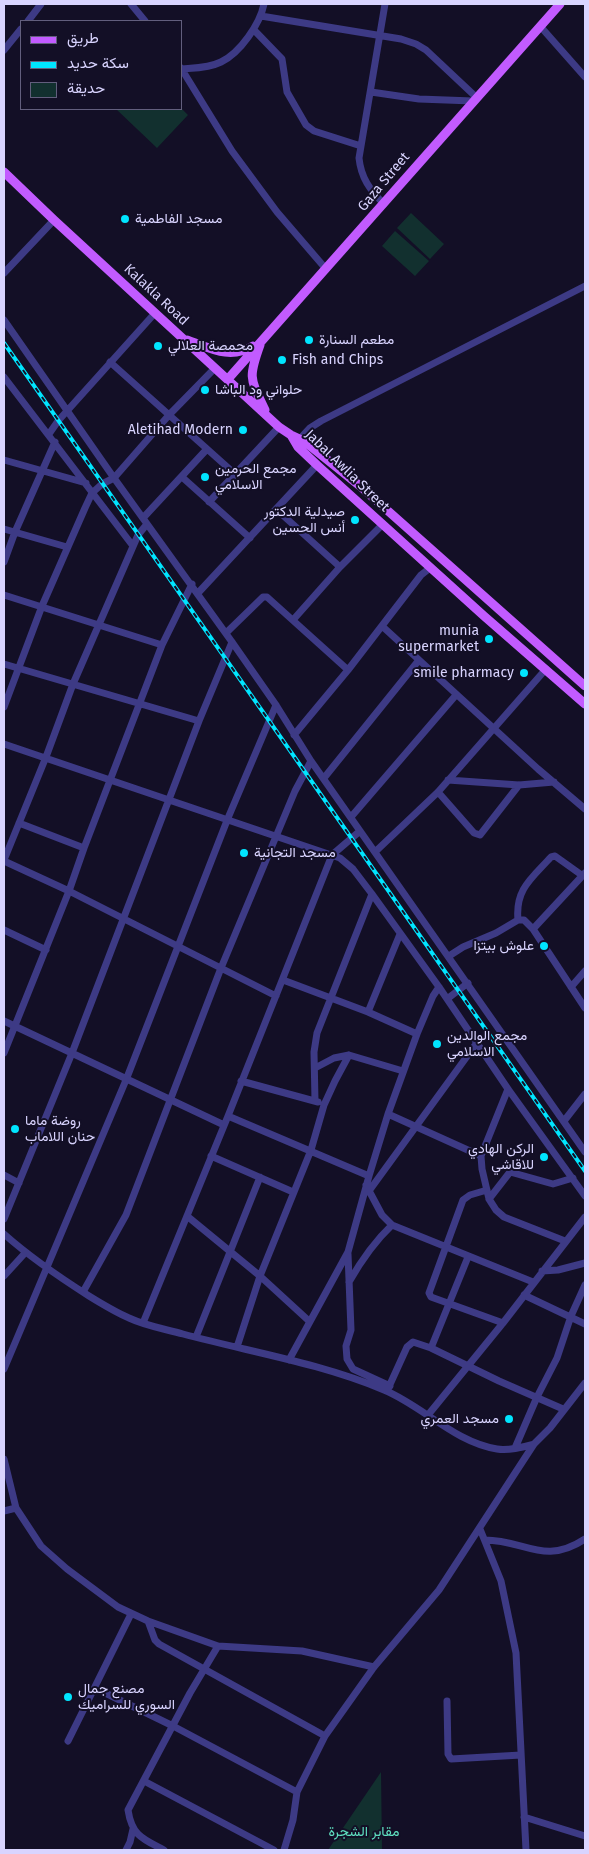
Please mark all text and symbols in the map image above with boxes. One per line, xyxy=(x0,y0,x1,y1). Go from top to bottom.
legend xyxy=(20,20,182,110)
text: طريق xyxy=(67,29,99,47)
text: سكة حديد xyxy=(67,54,129,72)
text: حديقة xyxy=(67,79,105,97)
street label: Gaza Street xyxy=(355,149,413,215)
place label: مسجد الفاطمية xyxy=(135,211,222,227)
marker: مسجد الفاطمية xyxy=(119,213,131,225)
street label: Kalakla Road xyxy=(120,261,192,329)
place label: مطعم السنارة xyxy=(319,332,394,348)
marker: مطعم السنارة xyxy=(303,334,315,346)
place label: محمصة العلالي xyxy=(168,338,253,354)
marker: محمصة العلالي xyxy=(152,340,164,352)
place label: Fish and Chips xyxy=(292,352,383,368)
marker: Fish and Chips xyxy=(276,354,288,366)
place label: حلواني ود الباشا xyxy=(215,382,302,398)
marker: حلواني ود الباشا xyxy=(199,384,211,396)
place label: Aletihad Modern xyxy=(128,422,233,438)
marker: Aletihad Modern xyxy=(237,424,249,436)
street label: Jabal Awlia Street xyxy=(301,426,393,516)
place label: مجمع الحرمين الاسلامي xyxy=(215,461,296,494)
marker: مجمع الحرمين الاسلامي xyxy=(199,471,211,483)
place label: صيدلية الدكتور أنس الحسين xyxy=(264,504,345,536)
marker: صيدلية الدكتور أنس الحسين xyxy=(349,514,361,526)
place label: munia supermarket xyxy=(398,623,479,656)
marker: munia supermarket xyxy=(483,633,495,645)
place label: smile pharmacy xyxy=(413,665,514,681)
marker: smile pharmacy xyxy=(518,667,530,679)
place label: مسجد التجانية xyxy=(254,845,336,861)
marker: مسجد التجانية xyxy=(238,847,250,859)
place label: علوش بيتزا xyxy=(474,938,534,954)
marker: علوش بيتزا xyxy=(538,940,550,952)
place label: مجمع الوالدين الاسلامي xyxy=(447,1028,527,1060)
marker: مجمع الوالدين الاسلامي xyxy=(431,1038,443,1050)
place label: روضة ماما حنان اللاماب xyxy=(25,1113,95,1146)
marker: روضة ماما حنان اللاماب xyxy=(9,1123,21,1135)
place label: الركن الهادي للاقاشي xyxy=(468,1141,534,1174)
marker: الركن الهادي للاقاشي xyxy=(538,1151,550,1163)
place label: مسجد العمري xyxy=(420,1411,499,1427)
marker: مسجد العمري xyxy=(503,1413,515,1425)
place label: مصنع جمال السوري للسراميك xyxy=(78,1681,175,1714)
marker: مصنع جمال السوري للسراميك xyxy=(62,1691,74,1703)
park label: مقابر الشجرة xyxy=(329,1824,399,1840)

